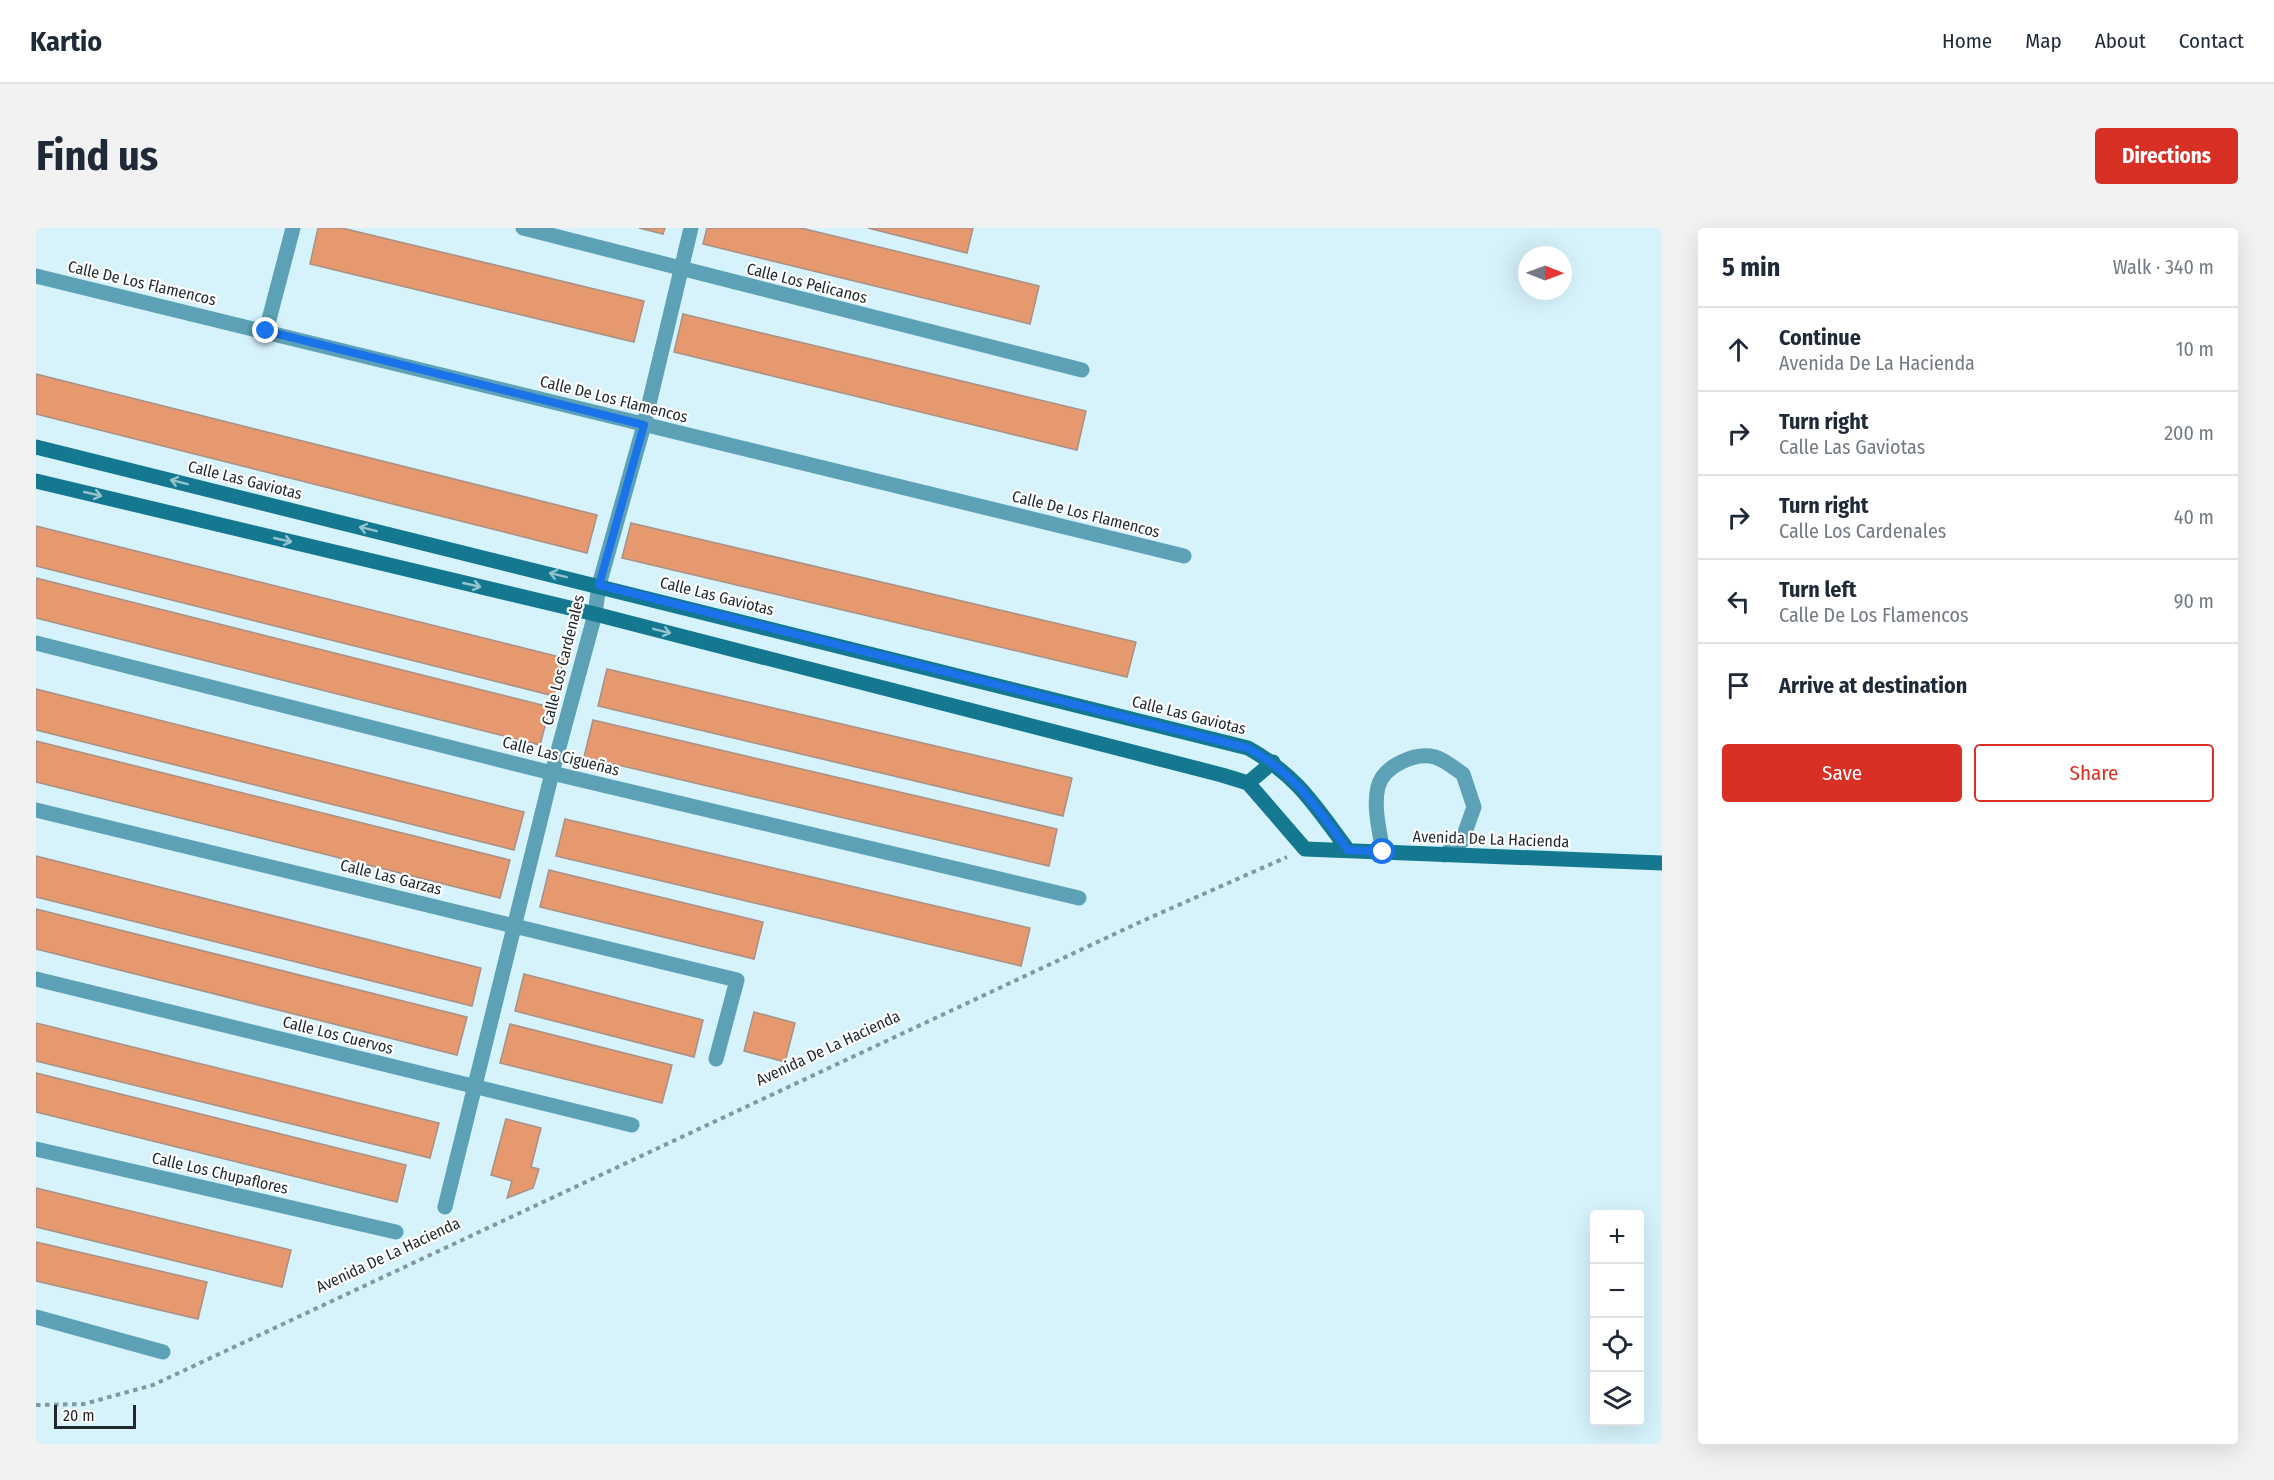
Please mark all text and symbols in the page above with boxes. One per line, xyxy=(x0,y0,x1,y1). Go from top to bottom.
text: Kartio xyxy=(30,25,102,58)
text: Home xyxy=(1942,28,1992,54)
text: Map xyxy=(2025,28,2062,54)
text: About xyxy=(2095,28,2146,54)
text: Contact xyxy=(2179,28,2244,54)
button: Directions xyxy=(2095,128,2238,184)
text: Find us xyxy=(36,131,158,181)
north arrow xyxy=(1518,246,1572,300)
text: 5 min xyxy=(1722,252,1780,283)
text: Walk · 340 m xyxy=(2113,255,2214,279)
street label: Calle De Los Flamencos xyxy=(66,257,218,309)
street label: Calle Los Pelicanos xyxy=(745,259,869,307)
route end xyxy=(252,317,278,343)
text: Continue xyxy=(1779,324,1861,351)
icon: ahead xyxy=(1722,333,1755,366)
text: 10 m xyxy=(2176,337,2214,361)
text: Avenida De La Hacienda xyxy=(1779,351,1975,375)
street label: Calle De Los Flamencos xyxy=(538,371,690,427)
text: Turn right xyxy=(1779,408,1868,435)
icon: right xyxy=(1722,417,1755,450)
text: 200 m xyxy=(2164,421,2214,445)
text: Calle Las Gaviotas xyxy=(1779,435,1925,459)
street label: Calle Las Gaviotas xyxy=(186,457,304,503)
one-way arrow xyxy=(170,476,189,488)
street label: Calle De Los Flamencos xyxy=(1010,486,1162,542)
one-way arrow xyxy=(83,489,102,501)
text: Turn right xyxy=(1779,492,1868,519)
icon: right xyxy=(1722,501,1755,534)
text: 40 m xyxy=(2174,505,2214,529)
text: Calle Los Cardenales xyxy=(1779,519,1946,543)
one-way arrow xyxy=(359,522,378,534)
one-way arrow xyxy=(273,534,292,546)
one-way arrow xyxy=(549,568,568,580)
street label: Calle Las Gaviotas xyxy=(658,573,776,619)
text: Turn left xyxy=(1779,576,1857,603)
one-way arrow xyxy=(463,579,482,591)
icon: left xyxy=(1722,585,1755,618)
text: 90 m xyxy=(2174,589,2214,613)
street label: Calle Los Cardenales xyxy=(538,593,588,727)
text: Calle De Los Flamencos xyxy=(1779,603,1969,627)
one-way arrow xyxy=(652,626,671,637)
icon: arrive xyxy=(1722,669,1755,702)
text: Arrive at destination xyxy=(1779,672,1967,699)
street label: Calle Las Gaviotas xyxy=(1130,692,1248,738)
street label: Calle Las Cigueñas xyxy=(501,732,622,780)
button: Save xyxy=(1722,744,1962,802)
button: Share xyxy=(1974,744,2214,802)
street label: Avenida De La Hacienda xyxy=(1412,827,1570,851)
route start xyxy=(1369,838,1395,864)
street label: Calle Las Garzas xyxy=(338,855,444,899)
street label: Avenida De La Hacienda xyxy=(753,1006,903,1090)
street label: Calle Los Cuervos xyxy=(281,1012,395,1058)
street label: Calle Los Chupaflores xyxy=(150,1148,290,1198)
map controls xyxy=(1590,1210,1644,1426)
button: + xyxy=(1590,1210,1644,1264)
street label: Avenida De La Hacienda xyxy=(313,1213,463,1297)
button: − xyxy=(1590,1264,1644,1318)
button: locate xyxy=(1590,1318,1644,1372)
button: layers xyxy=(1590,1372,1644,1426)
scale bar xyxy=(54,1402,136,1430)
text: 20 m xyxy=(63,1406,94,1425)

